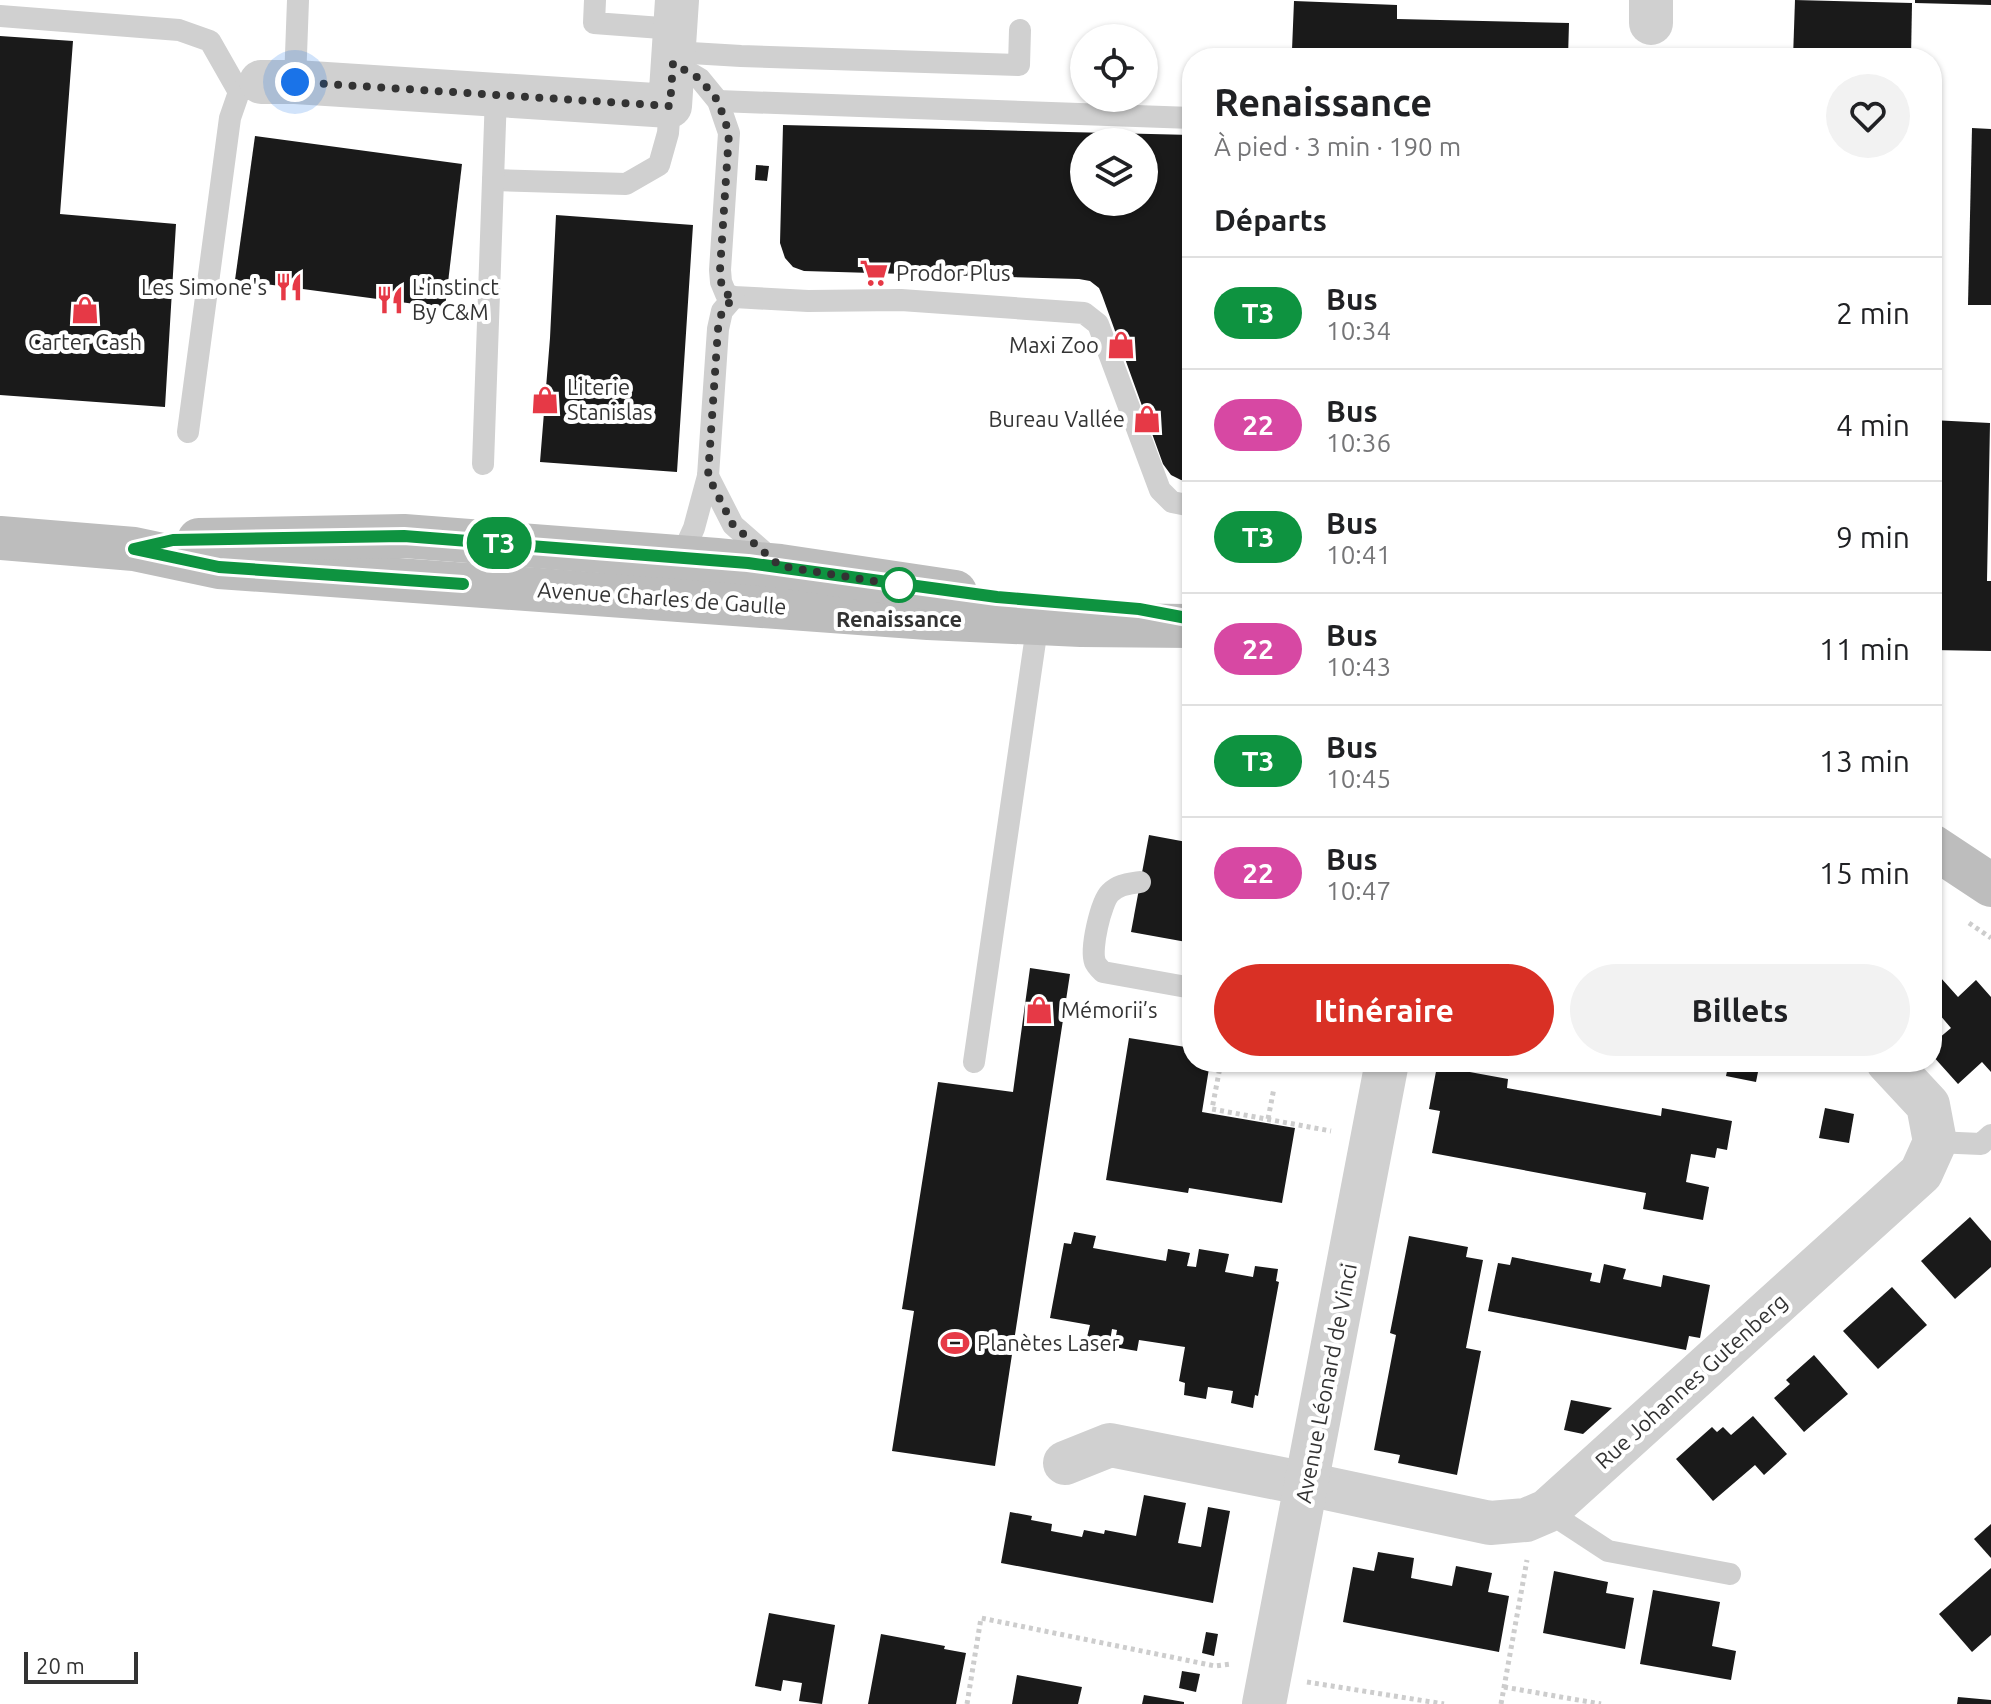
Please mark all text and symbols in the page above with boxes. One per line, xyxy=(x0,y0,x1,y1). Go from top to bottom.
map controls xyxy=(1070,24,1158,216)
button: locate xyxy=(1070,24,1158,112)
your location xyxy=(275,62,315,102)
button: heart xyxy=(1826,74,1910,158)
text: Renaissance xyxy=(1214,81,1432,123)
button: layers xyxy=(1070,128,1158,216)
text: À pied · 3 min · 190 m xyxy=(1214,132,1461,161)
text: Départs xyxy=(1214,203,1327,237)
supermarket icon: Prodor Plus xyxy=(859,258,889,288)
place label: Prodor Plus xyxy=(896,260,1011,285)
restaurant icon: Les Simone's xyxy=(274,272,304,302)
place label: Les Simone's xyxy=(141,274,267,299)
place label: L'instinct By C&M xyxy=(412,274,499,324)
text: Bus xyxy=(1326,282,1378,316)
restaurant icon: L'instinct By C&M xyxy=(375,285,405,315)
shop icon: Carter Cash xyxy=(70,295,100,325)
text: 2 min xyxy=(1836,296,1910,330)
text: T3 xyxy=(1242,297,1274,328)
text: 10:34 xyxy=(1326,316,1391,345)
place label: Carter Cash xyxy=(28,329,142,354)
shop icon: Maxi Zoo xyxy=(1106,330,1136,360)
place label: Maxi Zoo xyxy=(1009,332,1099,357)
place label: Literie Stanislas xyxy=(567,374,653,424)
shop icon: Literie Stanislas xyxy=(530,385,560,415)
text: Bus xyxy=(1326,394,1378,428)
shop icon: Bureau Vallée xyxy=(1132,404,1162,434)
place label: Bureau Vallée xyxy=(988,406,1125,431)
text: 4 min xyxy=(1836,408,1910,442)
text: 22 xyxy=(1242,409,1274,440)
text: 10:36 xyxy=(1326,428,1391,457)
text: Bus xyxy=(1326,506,1378,540)
line badge: T3 xyxy=(463,517,535,569)
text: 9 min xyxy=(1836,520,1910,554)
text: T3 xyxy=(1242,521,1274,552)
text: T3 xyxy=(483,527,515,558)
text: 10:41 xyxy=(1326,540,1391,569)
marker: Renaissance xyxy=(882,568,916,602)
street label: Avenue Charles de Gaulle xyxy=(537,576,787,619)
place label: Renaissance xyxy=(836,606,962,631)
text: Bus xyxy=(1326,618,1378,652)
text: 11 min xyxy=(1819,632,1910,666)
text: 22 xyxy=(1242,633,1274,664)
text: 10:43 xyxy=(1326,652,1391,681)
text: Bus xyxy=(1326,730,1378,764)
text: 13 min xyxy=(1819,744,1910,778)
text: T3 xyxy=(1242,745,1274,776)
text: 10:45 xyxy=(1326,764,1391,793)
text: Bus xyxy=(1326,842,1378,876)
text: 15 min xyxy=(1819,856,1910,890)
text: 22 xyxy=(1242,857,1274,888)
text: 10:47 xyxy=(1326,876,1391,905)
button: Itinéraire xyxy=(1214,964,1554,1056)
button: Billets xyxy=(1570,964,1910,1056)
shop icon: Mémorii’s xyxy=(1024,995,1054,1025)
place label: Mémorii’s xyxy=(1061,997,1158,1022)
street label: Avenue Léonard de Vinci xyxy=(1290,1261,1361,1505)
street label: Rue Johannes Gutenberg xyxy=(1590,1288,1792,1473)
sports icon: Planètes Laser xyxy=(940,1328,970,1358)
place label: Planètes Laser xyxy=(977,1330,1121,1355)
scale bar xyxy=(24,1648,138,1684)
text: 20 m xyxy=(36,1653,85,1678)

